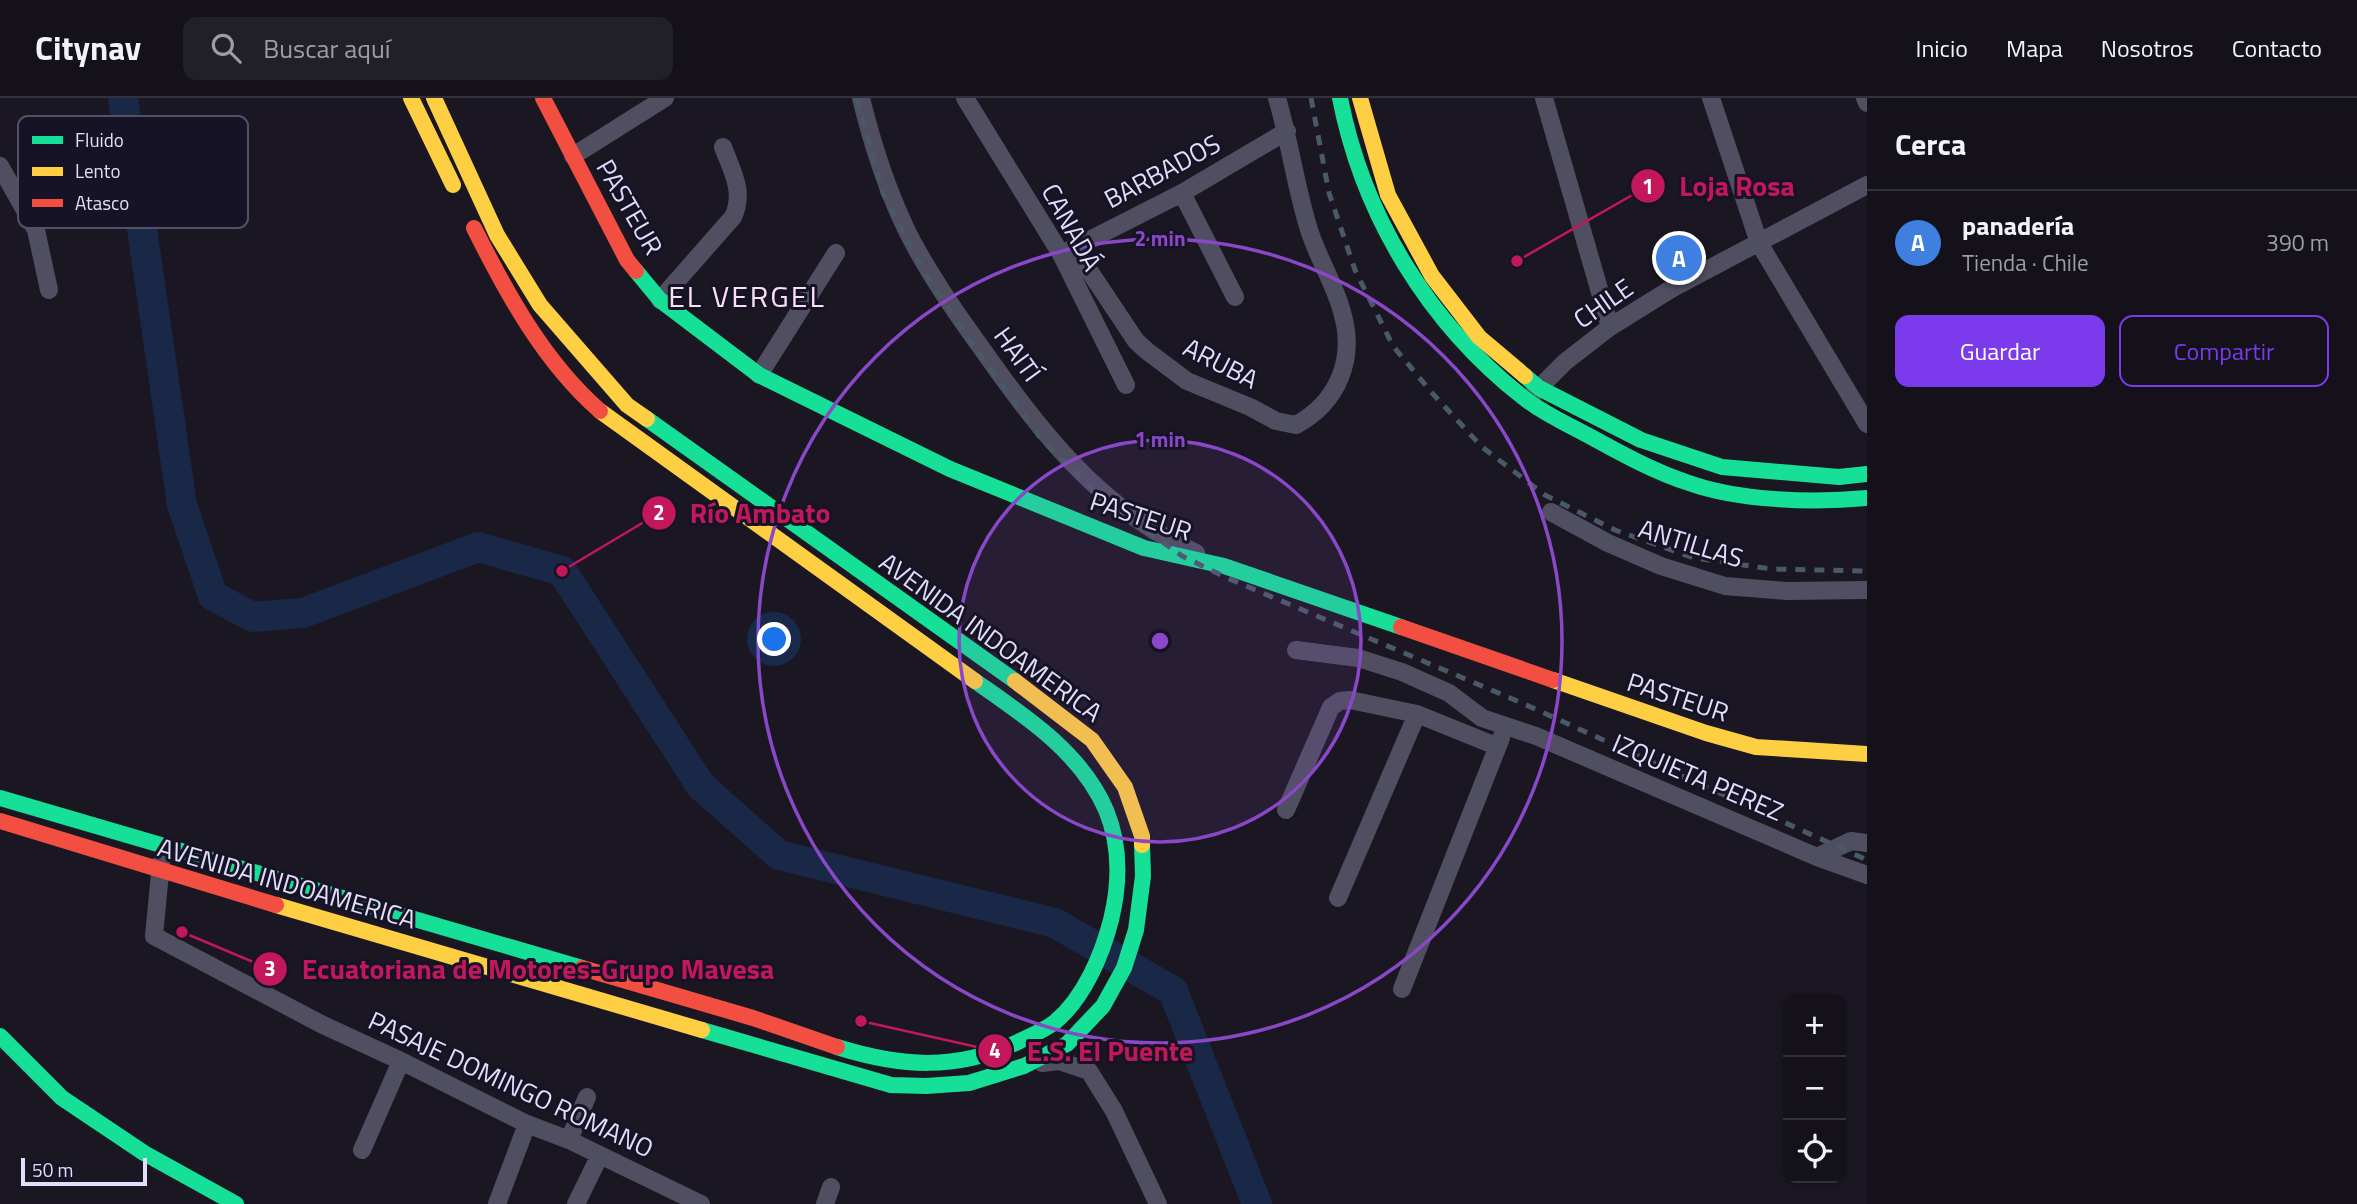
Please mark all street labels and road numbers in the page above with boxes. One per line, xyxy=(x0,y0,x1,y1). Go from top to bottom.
street label: BARBADOS xyxy=(1097,124,1227,218)
street label: PASTEUR xyxy=(587,152,673,262)
street label: CANADÁ xyxy=(1032,176,1112,278)
street label: CHILE xyxy=(1565,268,1641,338)
street label: HAITÍ xyxy=(985,318,1052,390)
street label: ARUBA xyxy=(1177,328,1265,398)
street label: PASTEUR xyxy=(1085,481,1197,551)
street label: ANTILLAS xyxy=(1634,509,1748,577)
street label: AVENIDA INDOAMERICA xyxy=(871,543,1111,731)
street label: PASTEUR xyxy=(1622,662,1734,732)
street label: IZQUIETA PEREZ xyxy=(1606,723,1790,831)
street label: AVENIDA INDOAMERICA xyxy=(153,827,421,939)
street label: PASAJE DOMINGO ROMANO xyxy=(362,1001,660,1167)

